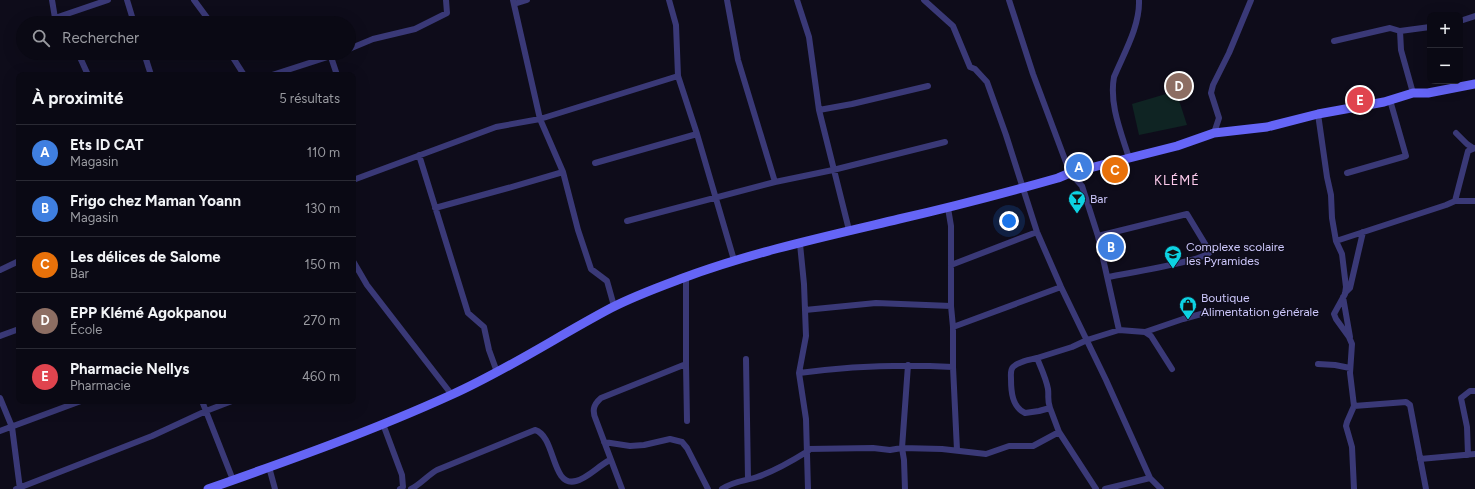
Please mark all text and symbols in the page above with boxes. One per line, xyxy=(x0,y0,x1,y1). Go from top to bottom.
map controls xyxy=(1427,12,1463,84)
button: + xyxy=(1427,12,1463,48)
search box xyxy=(16,16,356,60)
icon: search xyxy=(30,27,52,49)
text: Rechercher xyxy=(62,29,139,47)
button: − xyxy=(1427,48,1463,84)
pin: D xyxy=(1166,71,1192,101)
pin: E xyxy=(1347,85,1373,115)
text: À proximité xyxy=(32,88,123,108)
text: 5 résultats xyxy=(279,91,340,106)
text: Ets ID CAT xyxy=(70,136,143,154)
text: A xyxy=(40,145,50,160)
text: 110 m xyxy=(307,145,340,160)
pin: A xyxy=(1066,152,1092,182)
text: Magasin xyxy=(70,154,118,169)
pin: C xyxy=(1102,155,1128,185)
district label: KLÉMÉ xyxy=(1154,173,1200,188)
bar icon: Bar xyxy=(1067,189,1087,214)
text: Frigo chez Maman Yoann xyxy=(70,192,241,210)
place label: Bar xyxy=(1090,192,1108,206)
text: B xyxy=(41,201,49,216)
text: 130 m xyxy=(305,201,340,216)
text: Magasin xyxy=(70,210,118,225)
your location xyxy=(999,211,1019,231)
pin: B xyxy=(1098,232,1124,262)
place label: Complexe scolaire les Pyramides xyxy=(1186,240,1285,268)
school or university icon: Complexe scolaire les Pyramides xyxy=(1163,244,1183,269)
text: Les délices de Salome xyxy=(70,248,221,266)
text: C xyxy=(40,257,50,272)
text: 150 m xyxy=(305,257,340,272)
text: Bar xyxy=(70,266,89,281)
place label: Boutique Alimentation générale xyxy=(1201,291,1319,319)
shop icon: Boutique Alimentation générale xyxy=(1178,295,1198,320)
text: EPP Klémé Agokpanou xyxy=(70,304,227,322)
text: D xyxy=(40,313,50,328)
text: 270 m xyxy=(303,313,340,328)
text: École xyxy=(70,322,102,337)
text: Pharmacie Nellys xyxy=(70,360,189,378)
text: E xyxy=(41,369,49,384)
text: 460 m xyxy=(302,369,340,384)
text: Pharmacie xyxy=(70,378,131,393)

